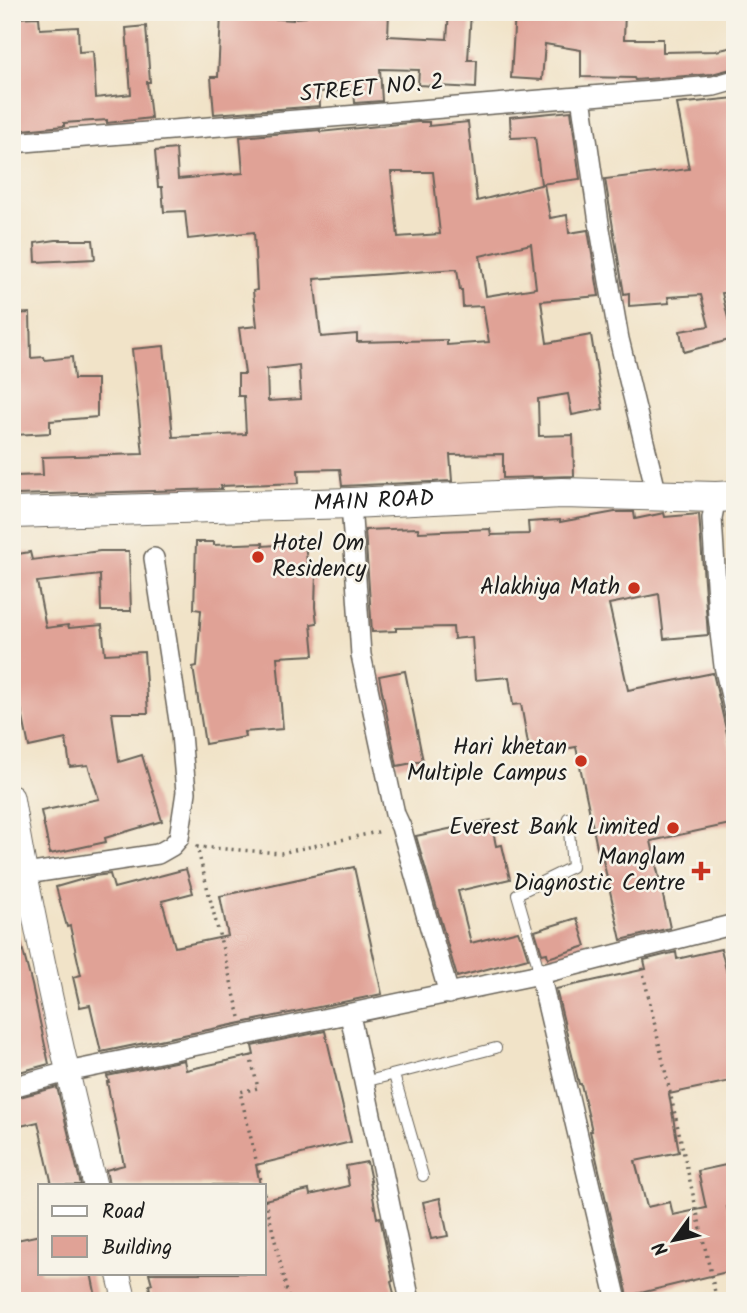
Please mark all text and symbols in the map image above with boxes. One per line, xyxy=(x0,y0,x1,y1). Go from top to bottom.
street label: STREET NO. 2 xyxy=(299,65,445,113)
street label: MAIN ROAD xyxy=(313,481,435,522)
place label: Hotel Om Residency xyxy=(272,526,366,588)
marker: Hotel Om Residency xyxy=(250,549,266,565)
place label: Alakhiya Math xyxy=(480,570,620,606)
marker: Alakhiya Math xyxy=(626,580,642,596)
place label: Hari khetan Multiple Campus xyxy=(407,730,567,792)
marker: Hari khetan Multiple Campus xyxy=(573,753,589,769)
place label: Everest Bank Limited xyxy=(449,810,660,846)
marker: Everest Bank Limited xyxy=(665,820,681,836)
place label: Manglam Diagnostic Centre xyxy=(513,840,685,902)
marker: Manglam Diagnostic Centre xyxy=(691,861,711,881)
legend xyxy=(38,1184,266,1274)
text: Road xyxy=(102,1196,145,1229)
north arrow xyxy=(638,1204,708,1274)
text: Building xyxy=(102,1232,172,1265)
text: N xyxy=(646,1235,677,1261)

